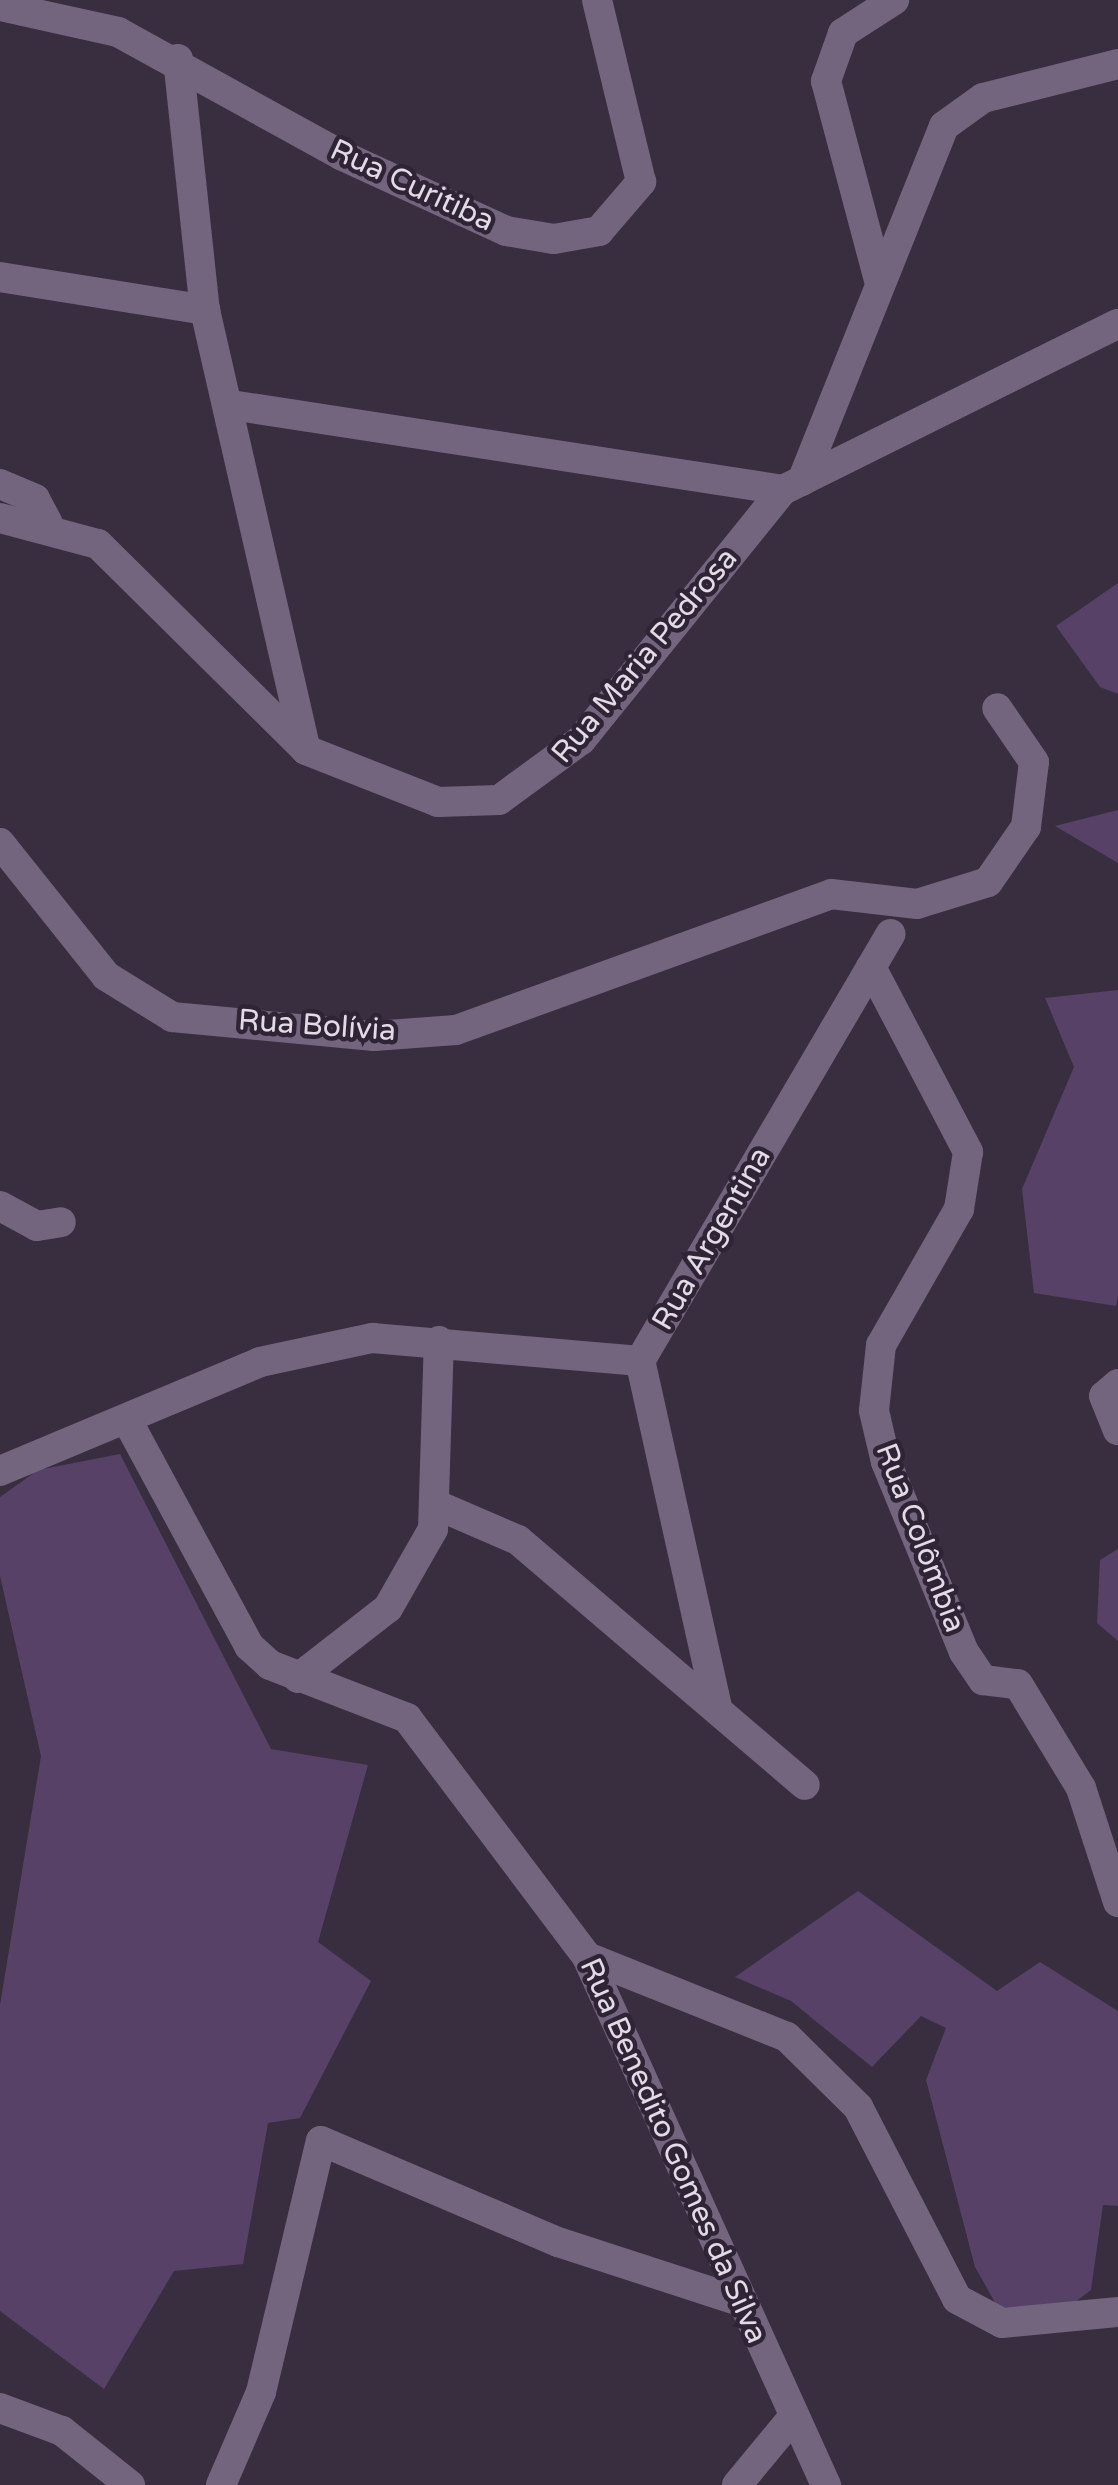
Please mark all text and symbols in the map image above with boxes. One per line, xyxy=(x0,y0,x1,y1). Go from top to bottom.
street label: Rua Curitiba xyxy=(324,132,500,240)
street label: Rua Maria Pedrosa xyxy=(544,541,746,771)
street label: Rua Bolívia xyxy=(237,1003,397,1049)
street label: Rua Argentina xyxy=(645,1141,779,1337)
street label: Rua Colômbia xyxy=(867,1438,973,1638)
street label: Rua Benedito Gomes da Silva xyxy=(572,1953,774,2349)

